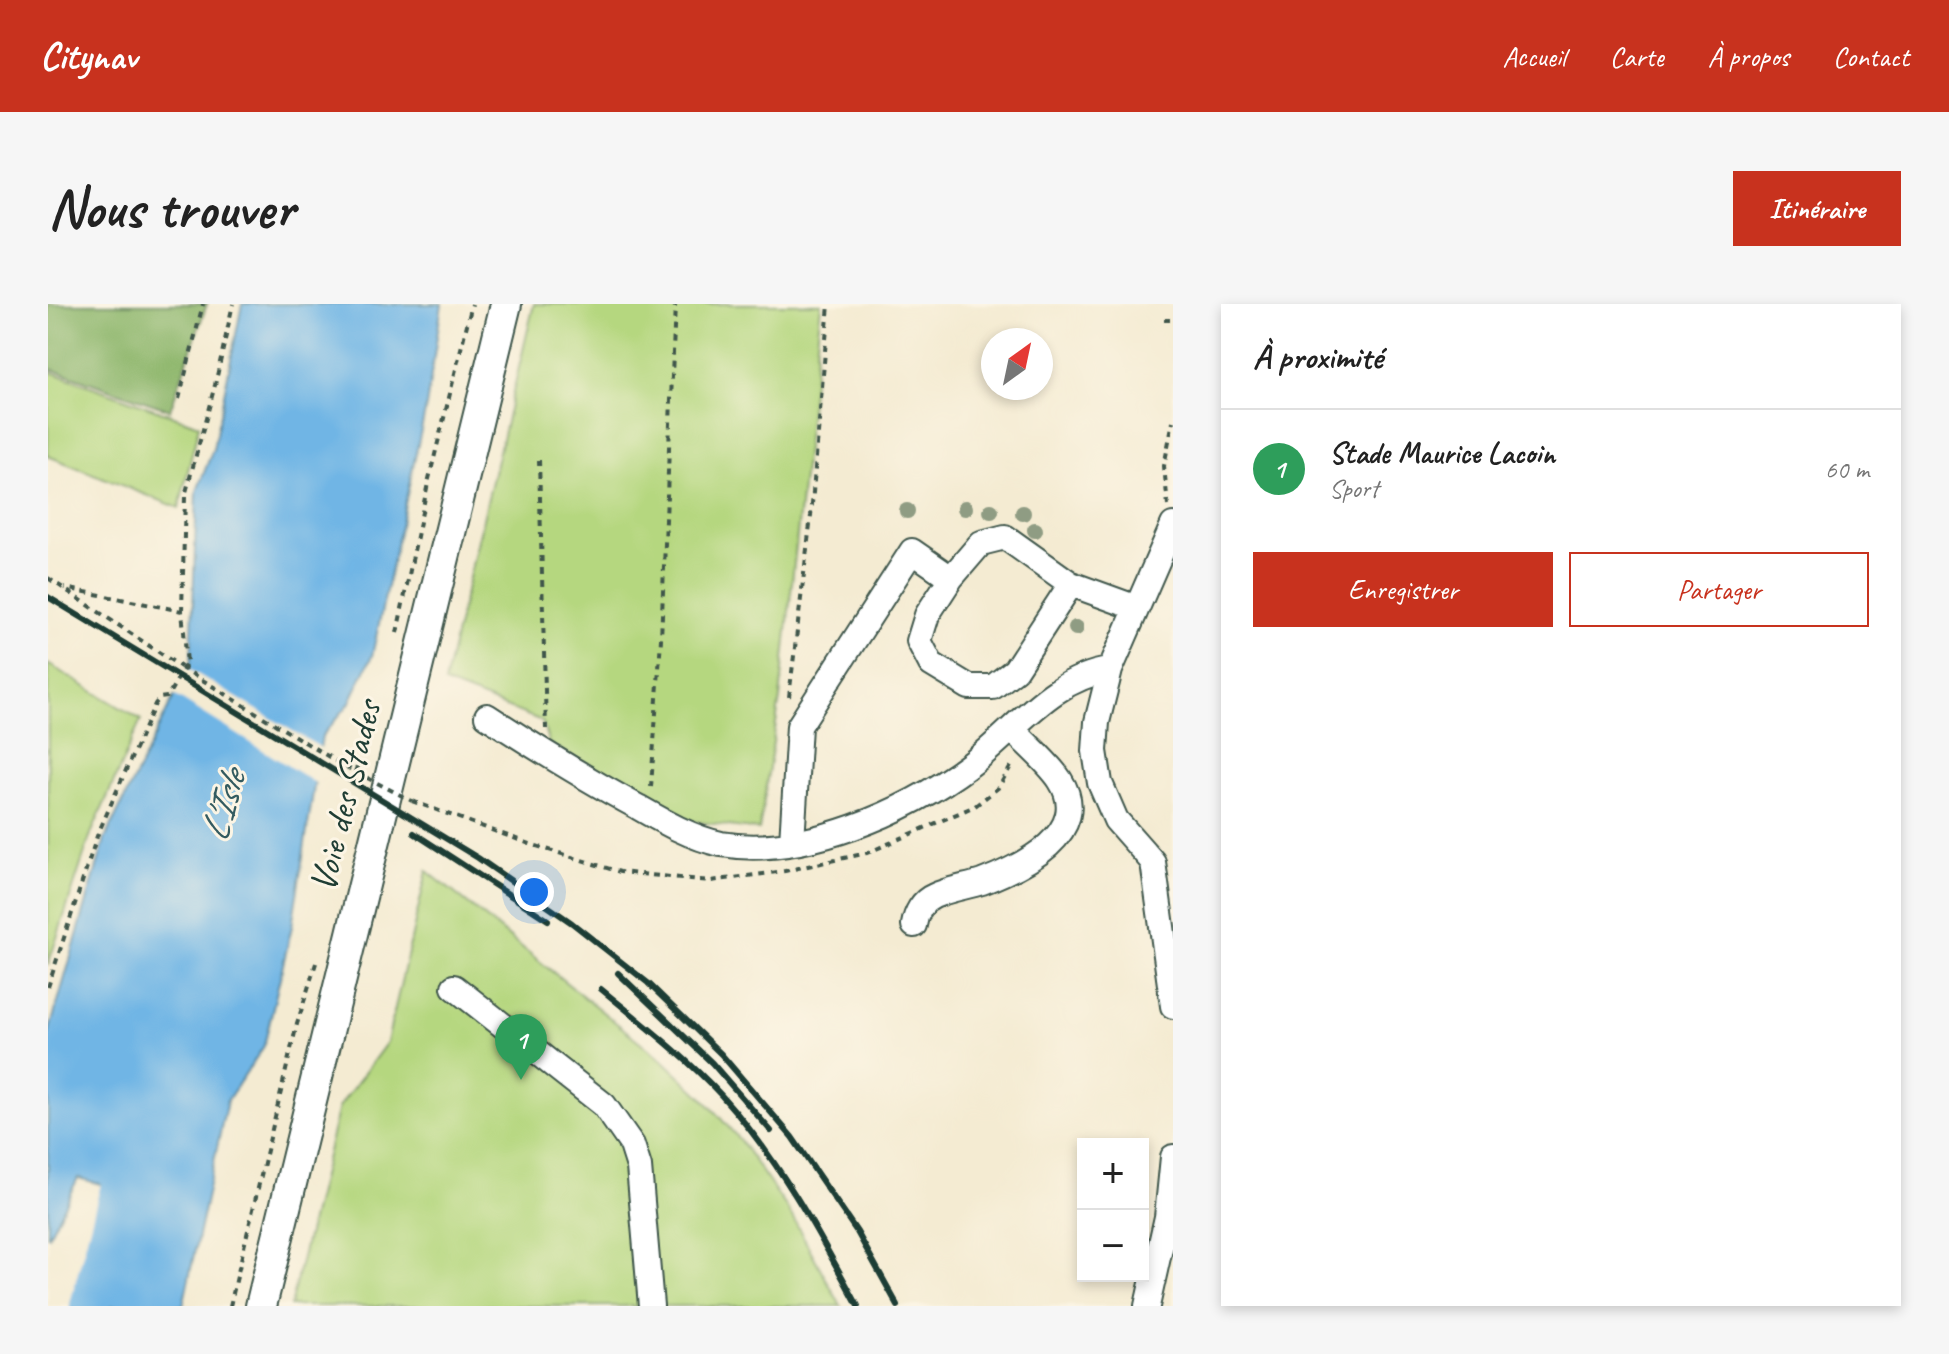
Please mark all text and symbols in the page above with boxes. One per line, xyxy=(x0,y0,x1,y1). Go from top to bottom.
text: Citynav xyxy=(40,33,137,80)
text: Accueil xyxy=(1503,39,1566,74)
text: Carte xyxy=(1610,39,1664,74)
text: À propos xyxy=(1708,39,1789,74)
text: Contact xyxy=(1833,39,1909,74)
button: Itinéraire xyxy=(1733,171,1901,246)
text: Nous trouver xyxy=(48,173,294,244)
north arrow xyxy=(981,328,1053,400)
text: À proximité xyxy=(1253,335,1382,378)
text: Stade Maurice Lacoin xyxy=(1329,434,1555,472)
text: 1 xyxy=(1273,453,1285,486)
text: 60 m xyxy=(1825,453,1869,486)
text: Sport xyxy=(1329,472,1379,505)
button: Enregistrer xyxy=(1253,552,1553,627)
button: Partager xyxy=(1569,552,1869,627)
street label: Voie des Stades xyxy=(299,693,392,897)
water label: L'Isle xyxy=(189,759,259,847)
your location xyxy=(514,872,554,912)
pin: 1 xyxy=(495,1014,547,1080)
map controls xyxy=(1077,1138,1149,1282)
button: + xyxy=(1077,1138,1149,1210)
button: − xyxy=(1077,1210,1149,1282)

